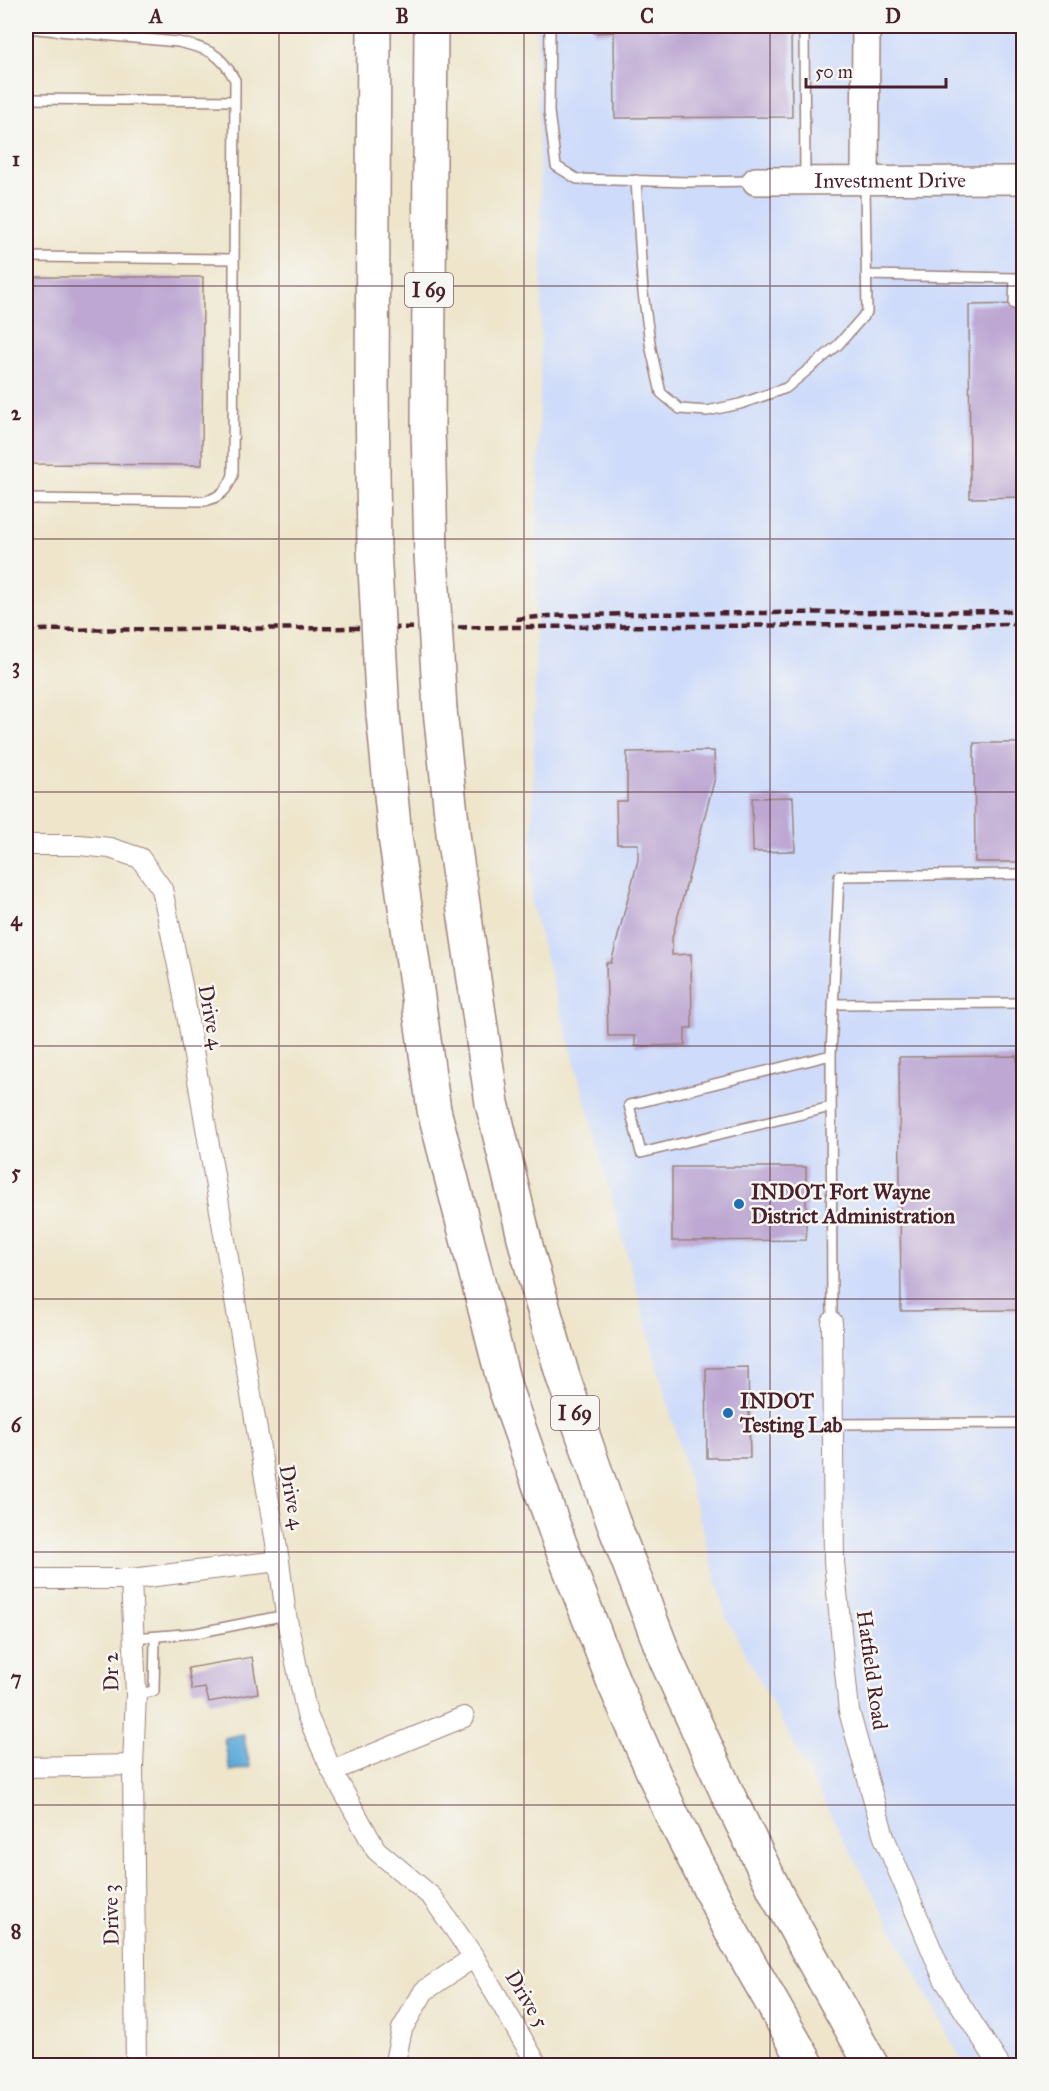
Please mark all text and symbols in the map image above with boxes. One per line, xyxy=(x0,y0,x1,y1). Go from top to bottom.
text: A xyxy=(147,4,163,28)
text: B xyxy=(395,4,409,28)
text: C xyxy=(640,4,654,28)
text: D xyxy=(885,4,901,28)
scale bar xyxy=(806,51,946,89)
text: 50 m xyxy=(815,61,853,83)
text: 1 xyxy=(12,147,20,171)
street label: Investment Drive xyxy=(814,167,966,194)
road number: I 69 xyxy=(405,273,453,307)
text: 2 xyxy=(11,401,22,425)
text: 3 xyxy=(12,654,20,679)
text: 4 xyxy=(10,907,22,932)
street label: Drive 4 xyxy=(193,983,230,1052)
text: 5 xyxy=(11,1160,21,1184)
place label: INDOT Fort Wayne District Administration xyxy=(751,1179,956,1229)
marker: INDOT Fort Wayne District Administration xyxy=(732,1197,746,1211)
place label: INDOT Testing Lab xyxy=(739,1388,843,1438)
road number: I 69 xyxy=(551,1396,599,1430)
marker: INDOT Testing Lab xyxy=(721,1406,735,1420)
text: 6 xyxy=(11,1413,23,1437)
street label: Drive 4 xyxy=(274,1463,311,1532)
street label: Hatfield Road xyxy=(851,1608,893,1732)
street label: Dr 2 xyxy=(98,1651,124,1692)
text: 7 xyxy=(11,1666,22,1690)
street label: Drive 3 xyxy=(97,1884,125,1946)
text: 8 xyxy=(11,1919,21,1943)
street label: Drive 5 xyxy=(500,1965,554,2033)

